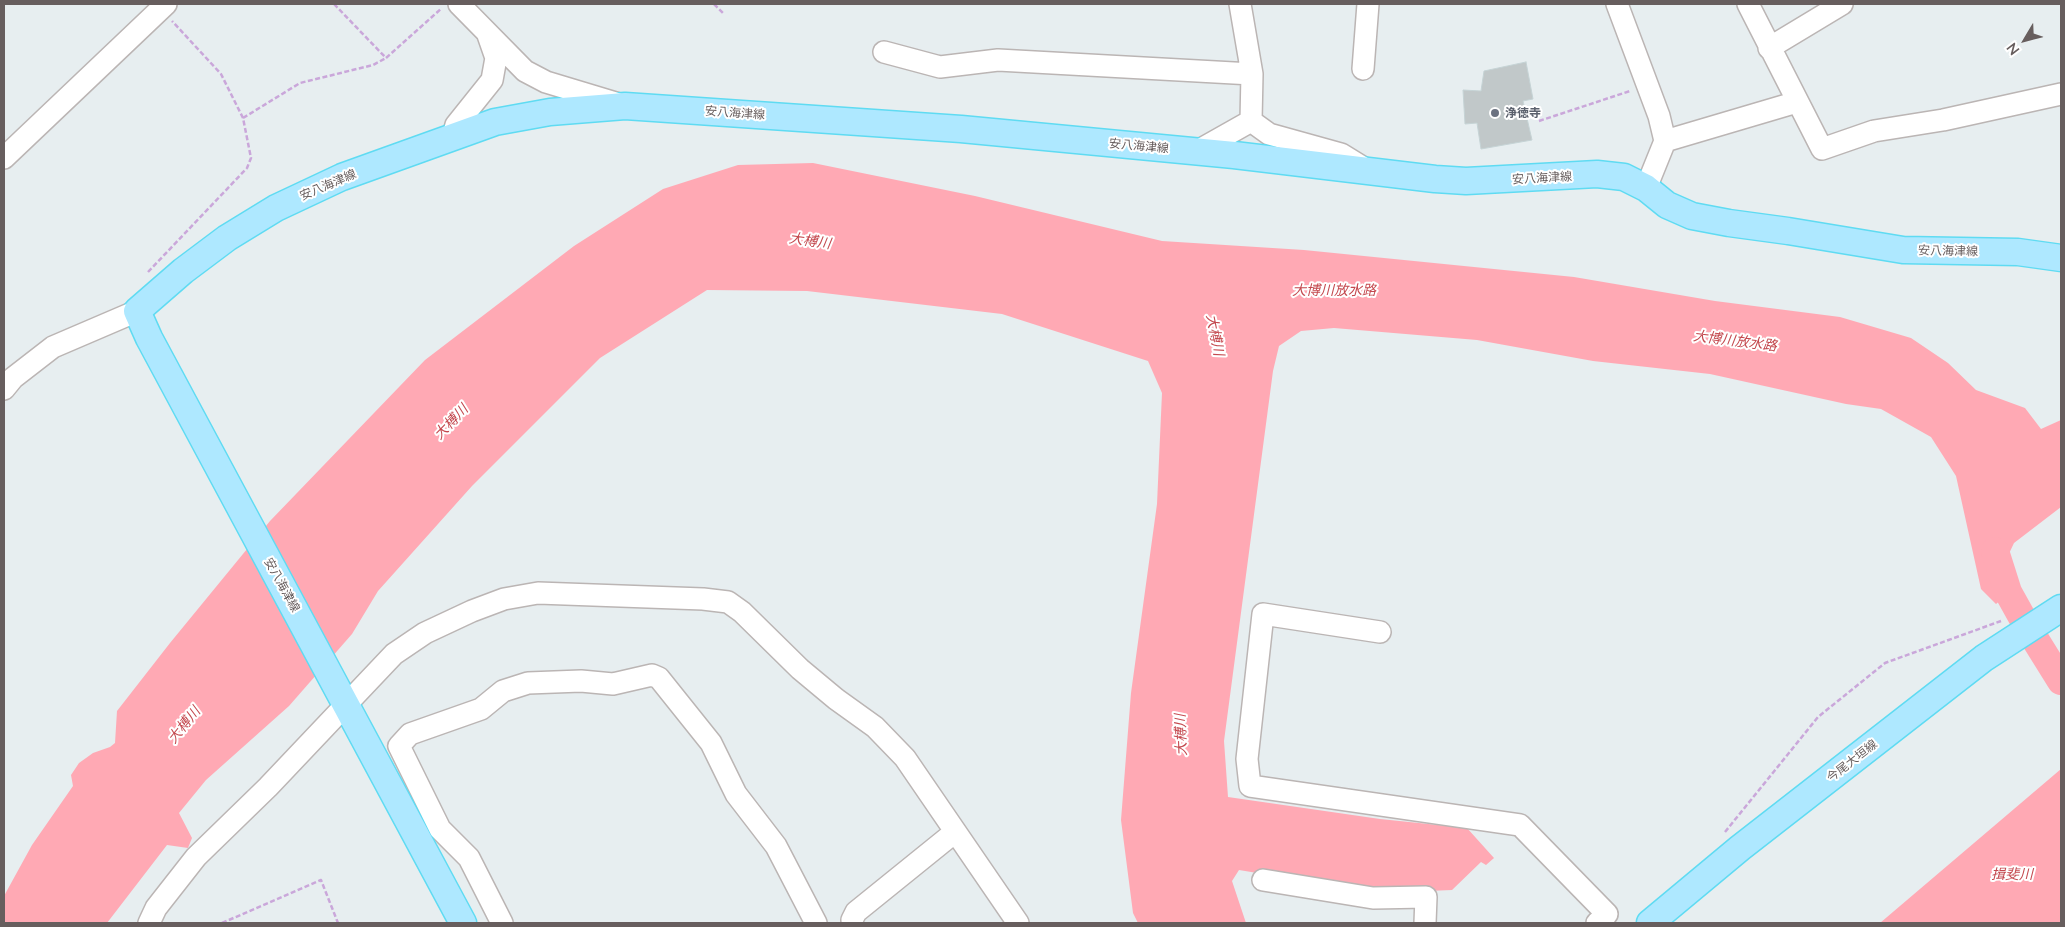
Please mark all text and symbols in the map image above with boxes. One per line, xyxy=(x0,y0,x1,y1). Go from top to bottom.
north arrow xyxy=(2000,15,2050,65)
text: N xyxy=(2003,40,2023,59)
street label: 安八海津線 xyxy=(705,104,765,122)
place label: 浄徳寺 xyxy=(1505,106,1541,120)
marker: 浄徳寺 xyxy=(1489,107,1501,119)
street label: 安八海津線 xyxy=(1108,136,1170,156)
street label: 安八海津線 xyxy=(298,167,358,203)
street label: 安八海津線 xyxy=(1512,169,1572,187)
water label: 大榑川 xyxy=(788,230,832,252)
street label: 安八海津線 xyxy=(1918,243,1978,259)
water label: 大博川放水路 xyxy=(1292,282,1376,298)
water label: 大榑川 xyxy=(1203,313,1227,357)
water label: 大博川放水路 xyxy=(1692,328,1778,354)
water label: 大榑川 xyxy=(430,401,472,443)
street label: 安八海津線 xyxy=(261,555,303,615)
water label: 大榑川 xyxy=(164,703,204,747)
water label: 大榑川 xyxy=(1172,714,1190,756)
street label: 今尾大垣線 xyxy=(1824,737,1880,785)
water label: 揖斐川 xyxy=(1991,866,2033,882)

